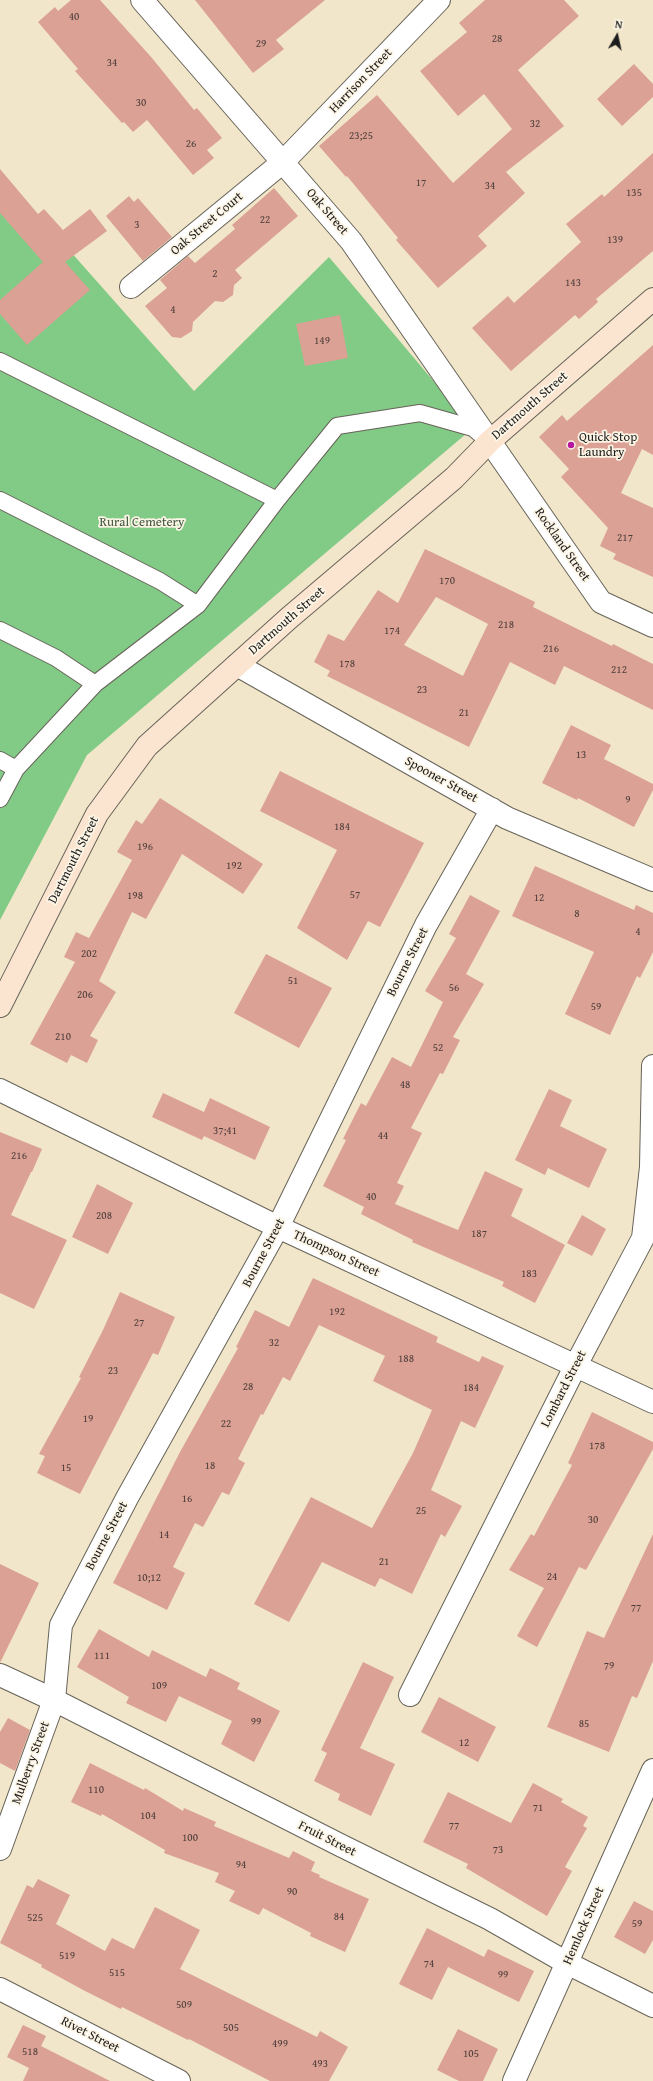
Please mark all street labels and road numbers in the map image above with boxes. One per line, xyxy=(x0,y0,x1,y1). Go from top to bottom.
street label: Harrison Street xyxy=(326,45,396,117)
street label: Oak Street xyxy=(303,186,351,238)
street label: Oak Street Court xyxy=(168,189,246,259)
street label: Dartmouth Street xyxy=(489,369,571,443)
street label: Rockland Street xyxy=(531,505,593,585)
street label: Dartmouth Street xyxy=(246,584,328,658)
street label: Spooner Street xyxy=(402,754,480,806)
street label: Dartmouth Street xyxy=(45,814,103,906)
street label: Bourne Street xyxy=(384,925,432,999)
street label: Bourne Street xyxy=(239,1216,289,1290)
street label: Thompson Street xyxy=(290,1227,382,1281)
street label: Lombard Street xyxy=(538,1348,590,1430)
street label: Bourne Street xyxy=(82,1499,132,1573)
street label: Mulberry Street xyxy=(9,1719,53,1807)
street label: Fruit Street xyxy=(296,1818,358,1860)
street label: Hemlock Street xyxy=(560,1885,608,1967)
street label: Rivet Street xyxy=(58,2014,122,2056)

